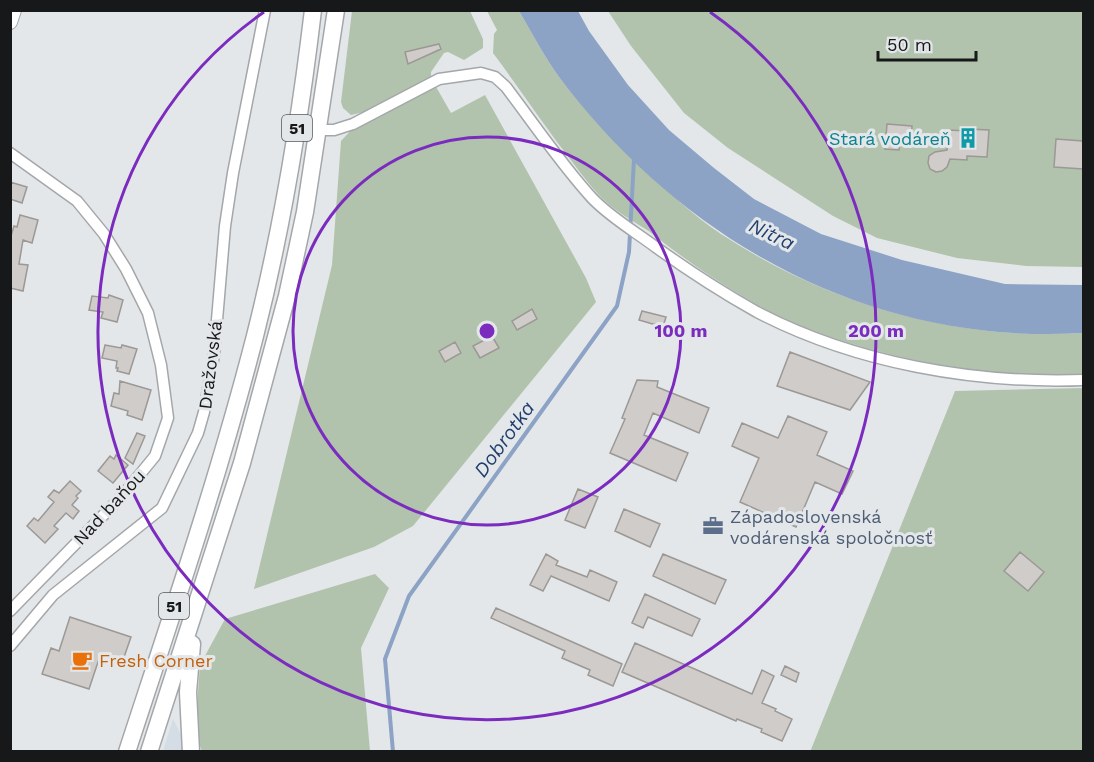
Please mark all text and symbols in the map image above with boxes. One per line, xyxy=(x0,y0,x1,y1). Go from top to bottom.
scale bar xyxy=(878,24,976,62)
text: 50 m xyxy=(887,34,932,55)
road number: 51 xyxy=(282,115,312,141)
building icon: Stará vodáreň xyxy=(956,126,980,150)
place label: Stará vodáreň xyxy=(829,128,951,149)
water label: Nitra xyxy=(745,213,799,255)
street label: Dražovská xyxy=(194,319,226,411)
text: 100 m xyxy=(654,320,708,341)
text: 200 m xyxy=(848,320,904,341)
centre of rings xyxy=(477,321,497,341)
water label: Dobrotka xyxy=(468,396,540,482)
street label: Nad baňou xyxy=(69,465,149,549)
place label: Západoslovenská vodárenská spoločnosť xyxy=(730,506,933,548)
office icon: Západoslovenská vodárenská spoločnosť xyxy=(701,514,725,538)
road number: 51 xyxy=(159,593,189,619)
cafe icon: Fresh Corner xyxy=(70,648,94,672)
place label: Fresh Corner xyxy=(99,650,213,671)

